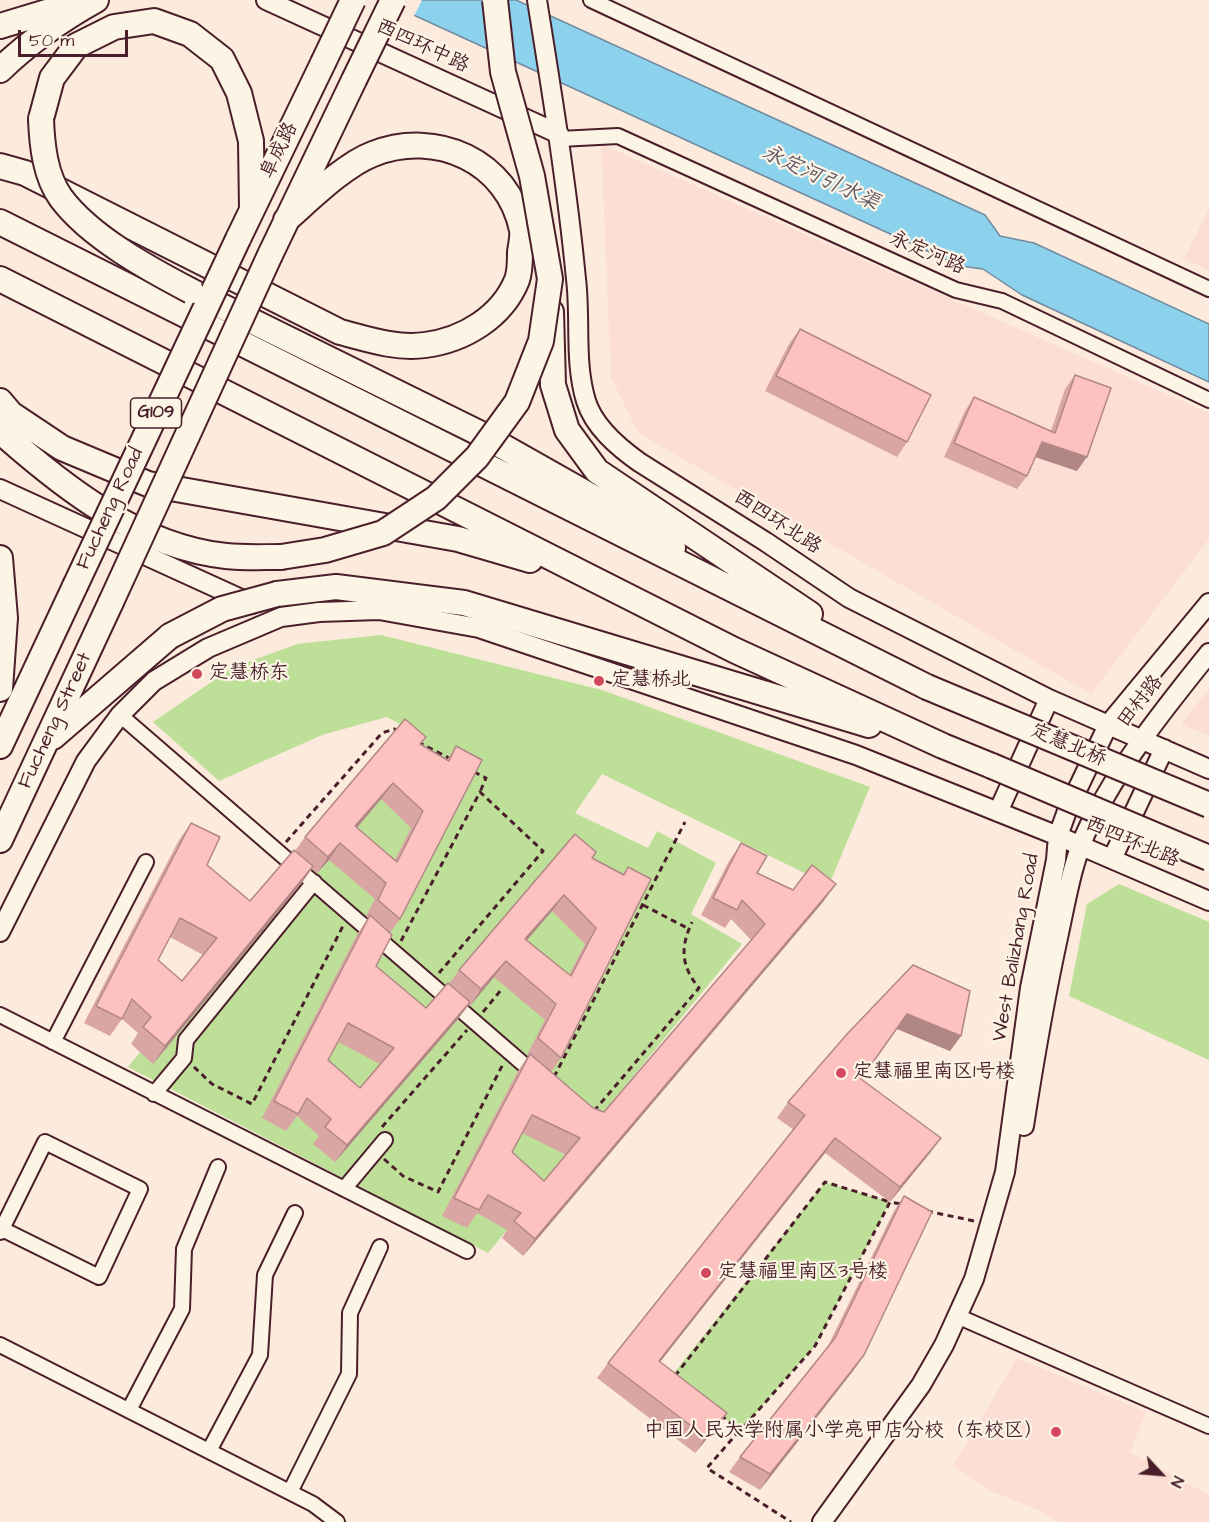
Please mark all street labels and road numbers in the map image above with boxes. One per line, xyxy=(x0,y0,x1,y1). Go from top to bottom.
street label: 西四环中路 xyxy=(372,15,472,79)
street label: 阜成路 xyxy=(256,119,304,183)
street label: 永定河路 xyxy=(885,227,969,281)
road number: G109 xyxy=(130,398,182,428)
street label: Fucheng Road xyxy=(72,444,150,574)
street label: 西四环北路 xyxy=(729,486,825,560)
street label: Fucheng Street xyxy=(14,649,98,793)
street label: 田村路 xyxy=(1113,671,1169,733)
street label: 定慧北桥 xyxy=(1026,719,1110,773)
street label: 西四环北路 xyxy=(1081,812,1183,874)
street label: West Balizhang Road xyxy=(989,852,1045,1044)

